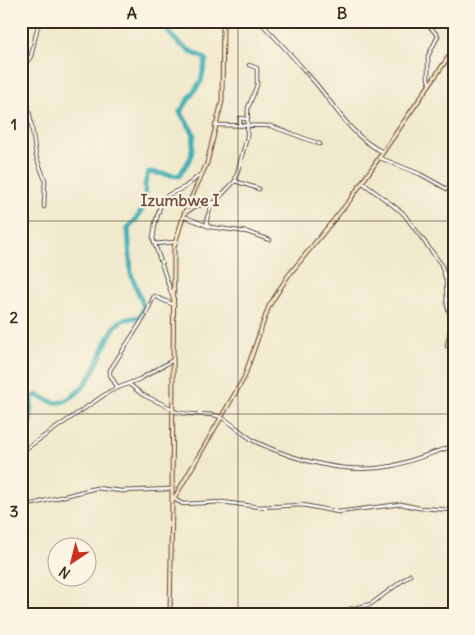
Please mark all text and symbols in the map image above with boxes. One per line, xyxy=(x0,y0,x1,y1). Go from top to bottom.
text: A xyxy=(127,3,137,23)
text: B xyxy=(337,3,348,23)
text: 1 xyxy=(11,114,17,134)
district label: Izumbwe I xyxy=(141,190,219,210)
text: 2 xyxy=(10,307,19,327)
text: 3 xyxy=(9,501,19,521)
north arrow xyxy=(48,538,98,588)
text: N xyxy=(55,562,74,583)

